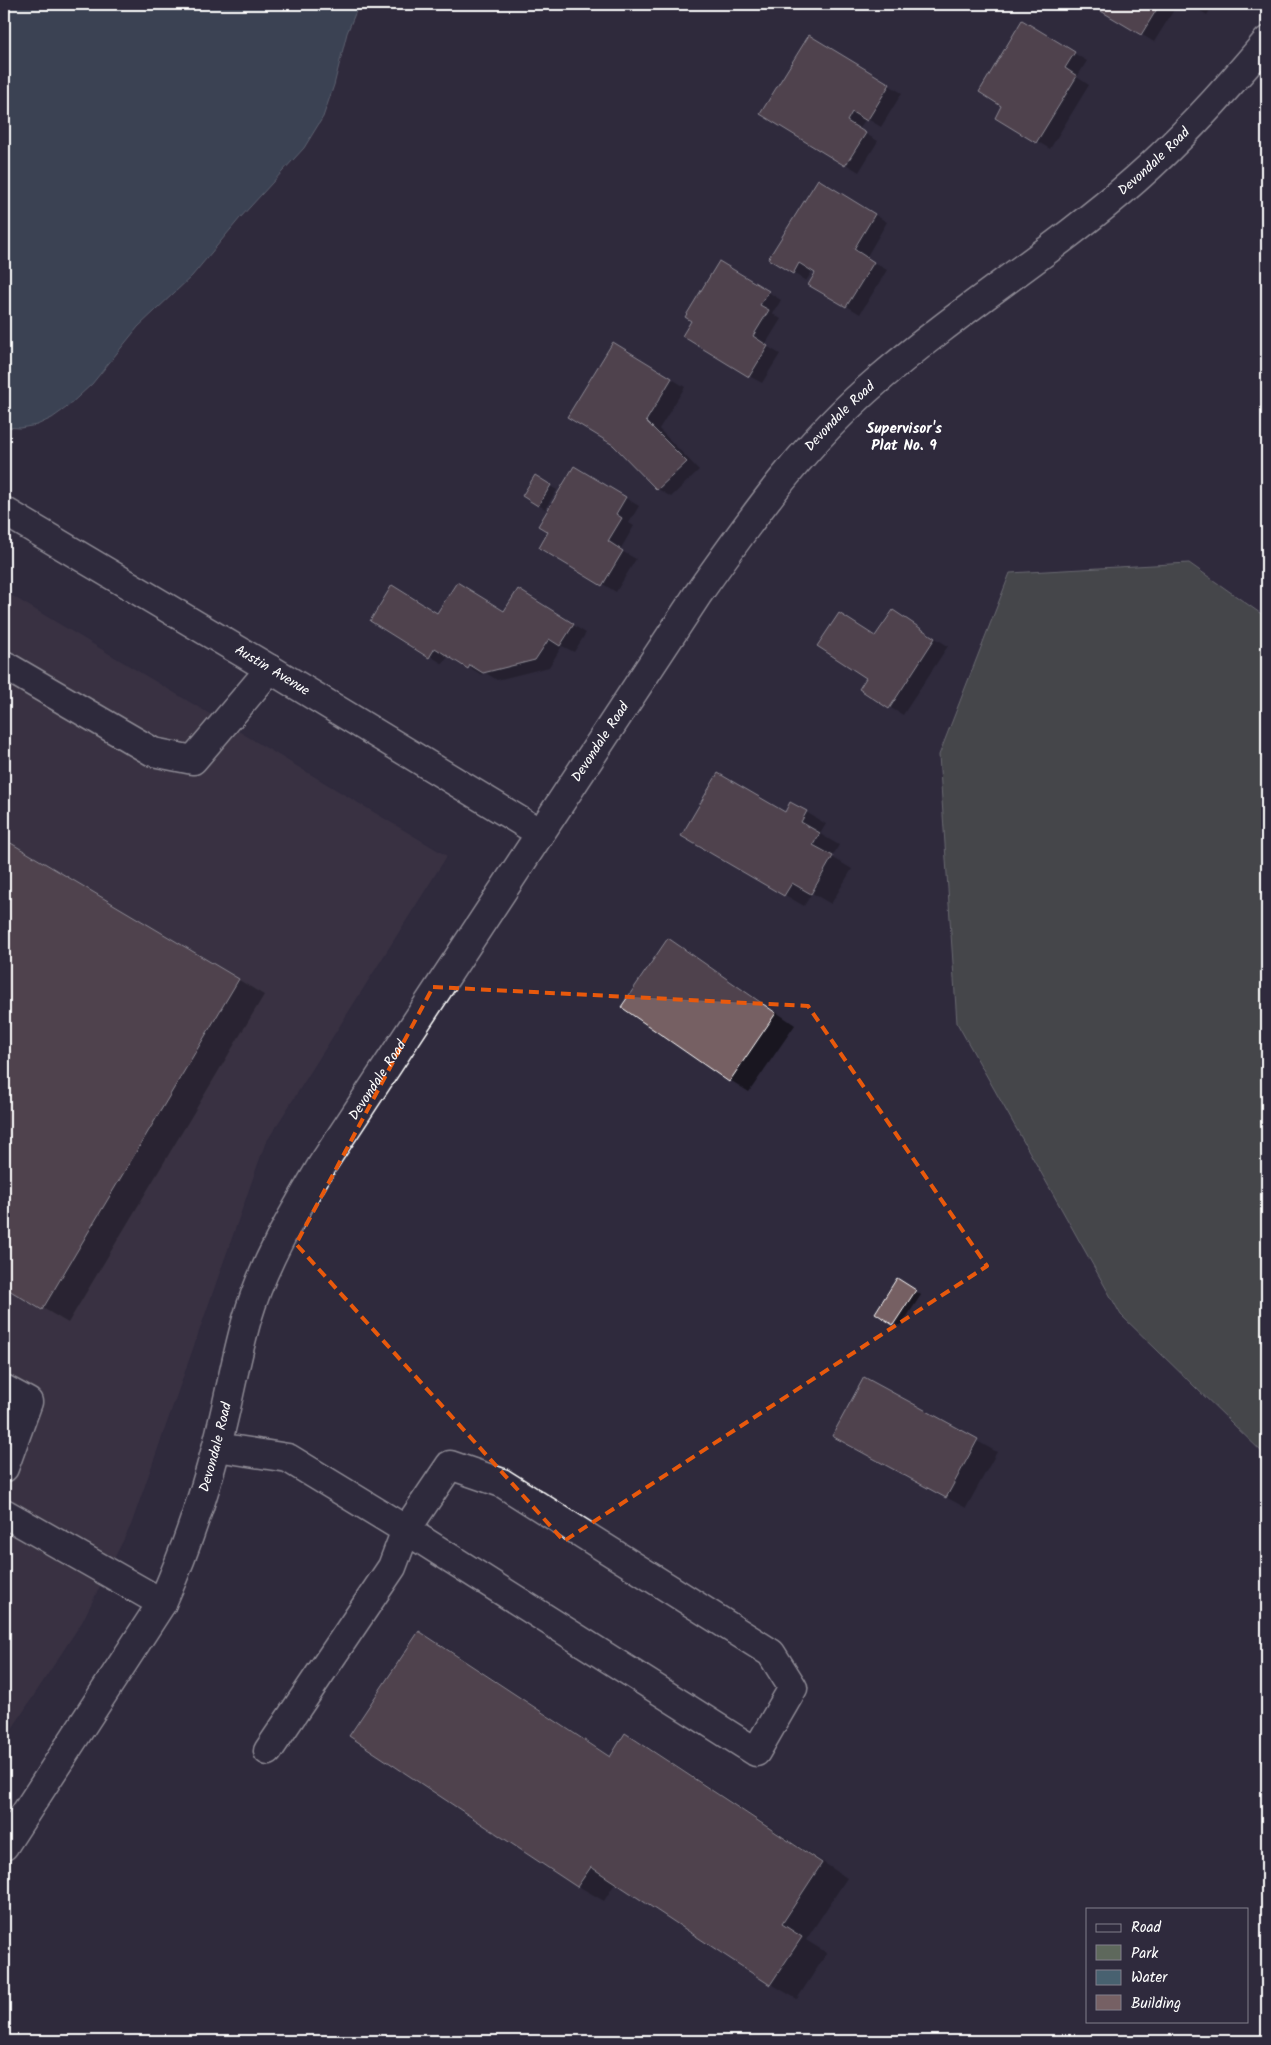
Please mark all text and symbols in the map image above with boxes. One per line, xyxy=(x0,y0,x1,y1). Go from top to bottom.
street label: Devondale Road xyxy=(1113,122,1196,201)
street label: Devondale Road xyxy=(800,375,881,457)
district label: Supervisor's Plat No. 9 xyxy=(866,417,942,458)
street label: Austin Avenue xyxy=(230,639,315,702)
street label: Devondale Road xyxy=(566,697,636,787)
street label: Devondale Road xyxy=(343,1035,413,1125)
street label: Devondale Road xyxy=(193,1399,238,1495)
legend xyxy=(1086,1908,1248,2022)
text: Road xyxy=(1131,1916,1162,1940)
text: Park xyxy=(1131,1942,1159,1966)
text: Water xyxy=(1131,1966,1168,1990)
text: Building xyxy=(1131,1992,1181,2016)

